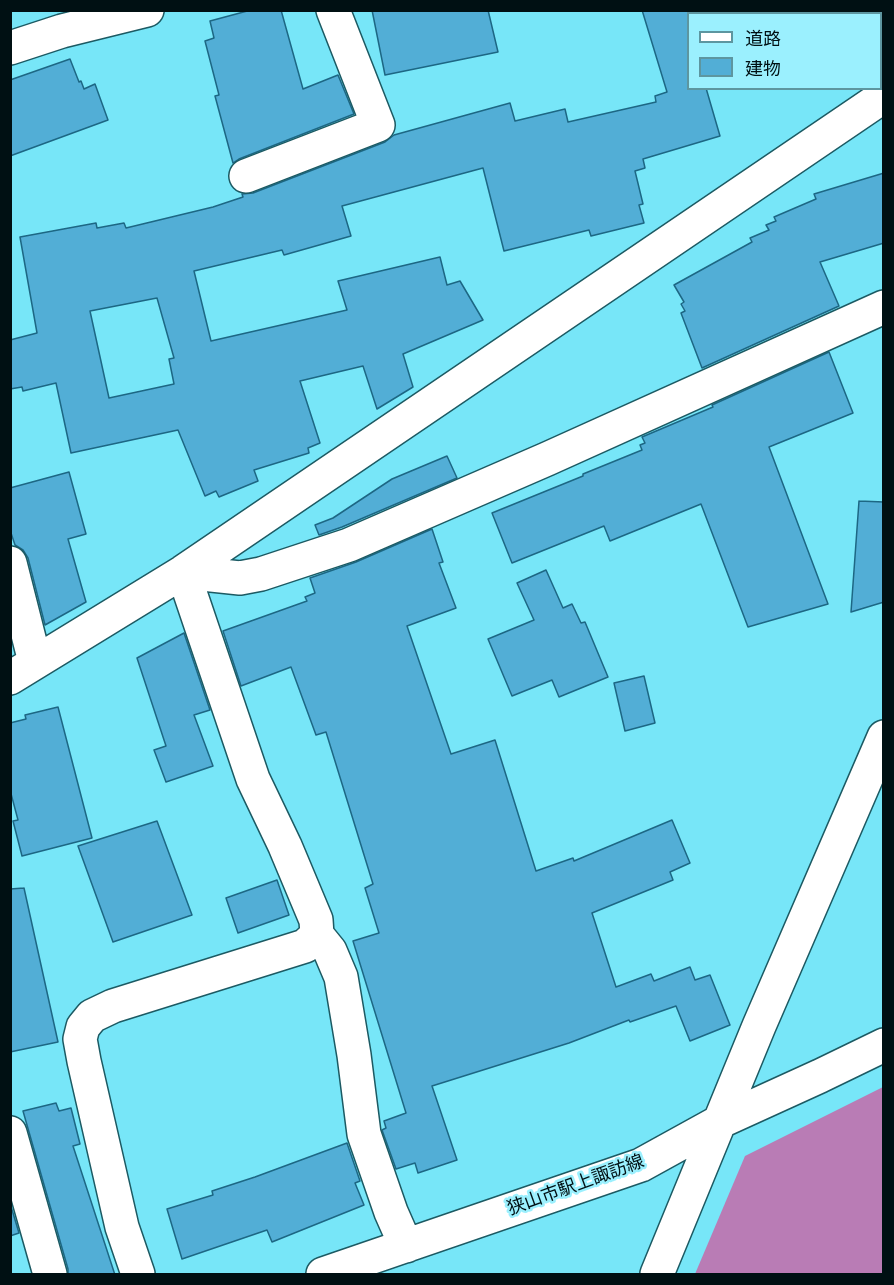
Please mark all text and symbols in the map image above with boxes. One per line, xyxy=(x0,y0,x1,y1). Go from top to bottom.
legend xyxy=(687,12,882,90)
text: 道路 xyxy=(745,28,781,49)
text: 建物 xyxy=(745,58,781,79)
street label: 狭山市駅上諏訪線 xyxy=(505,1151,647,1221)

